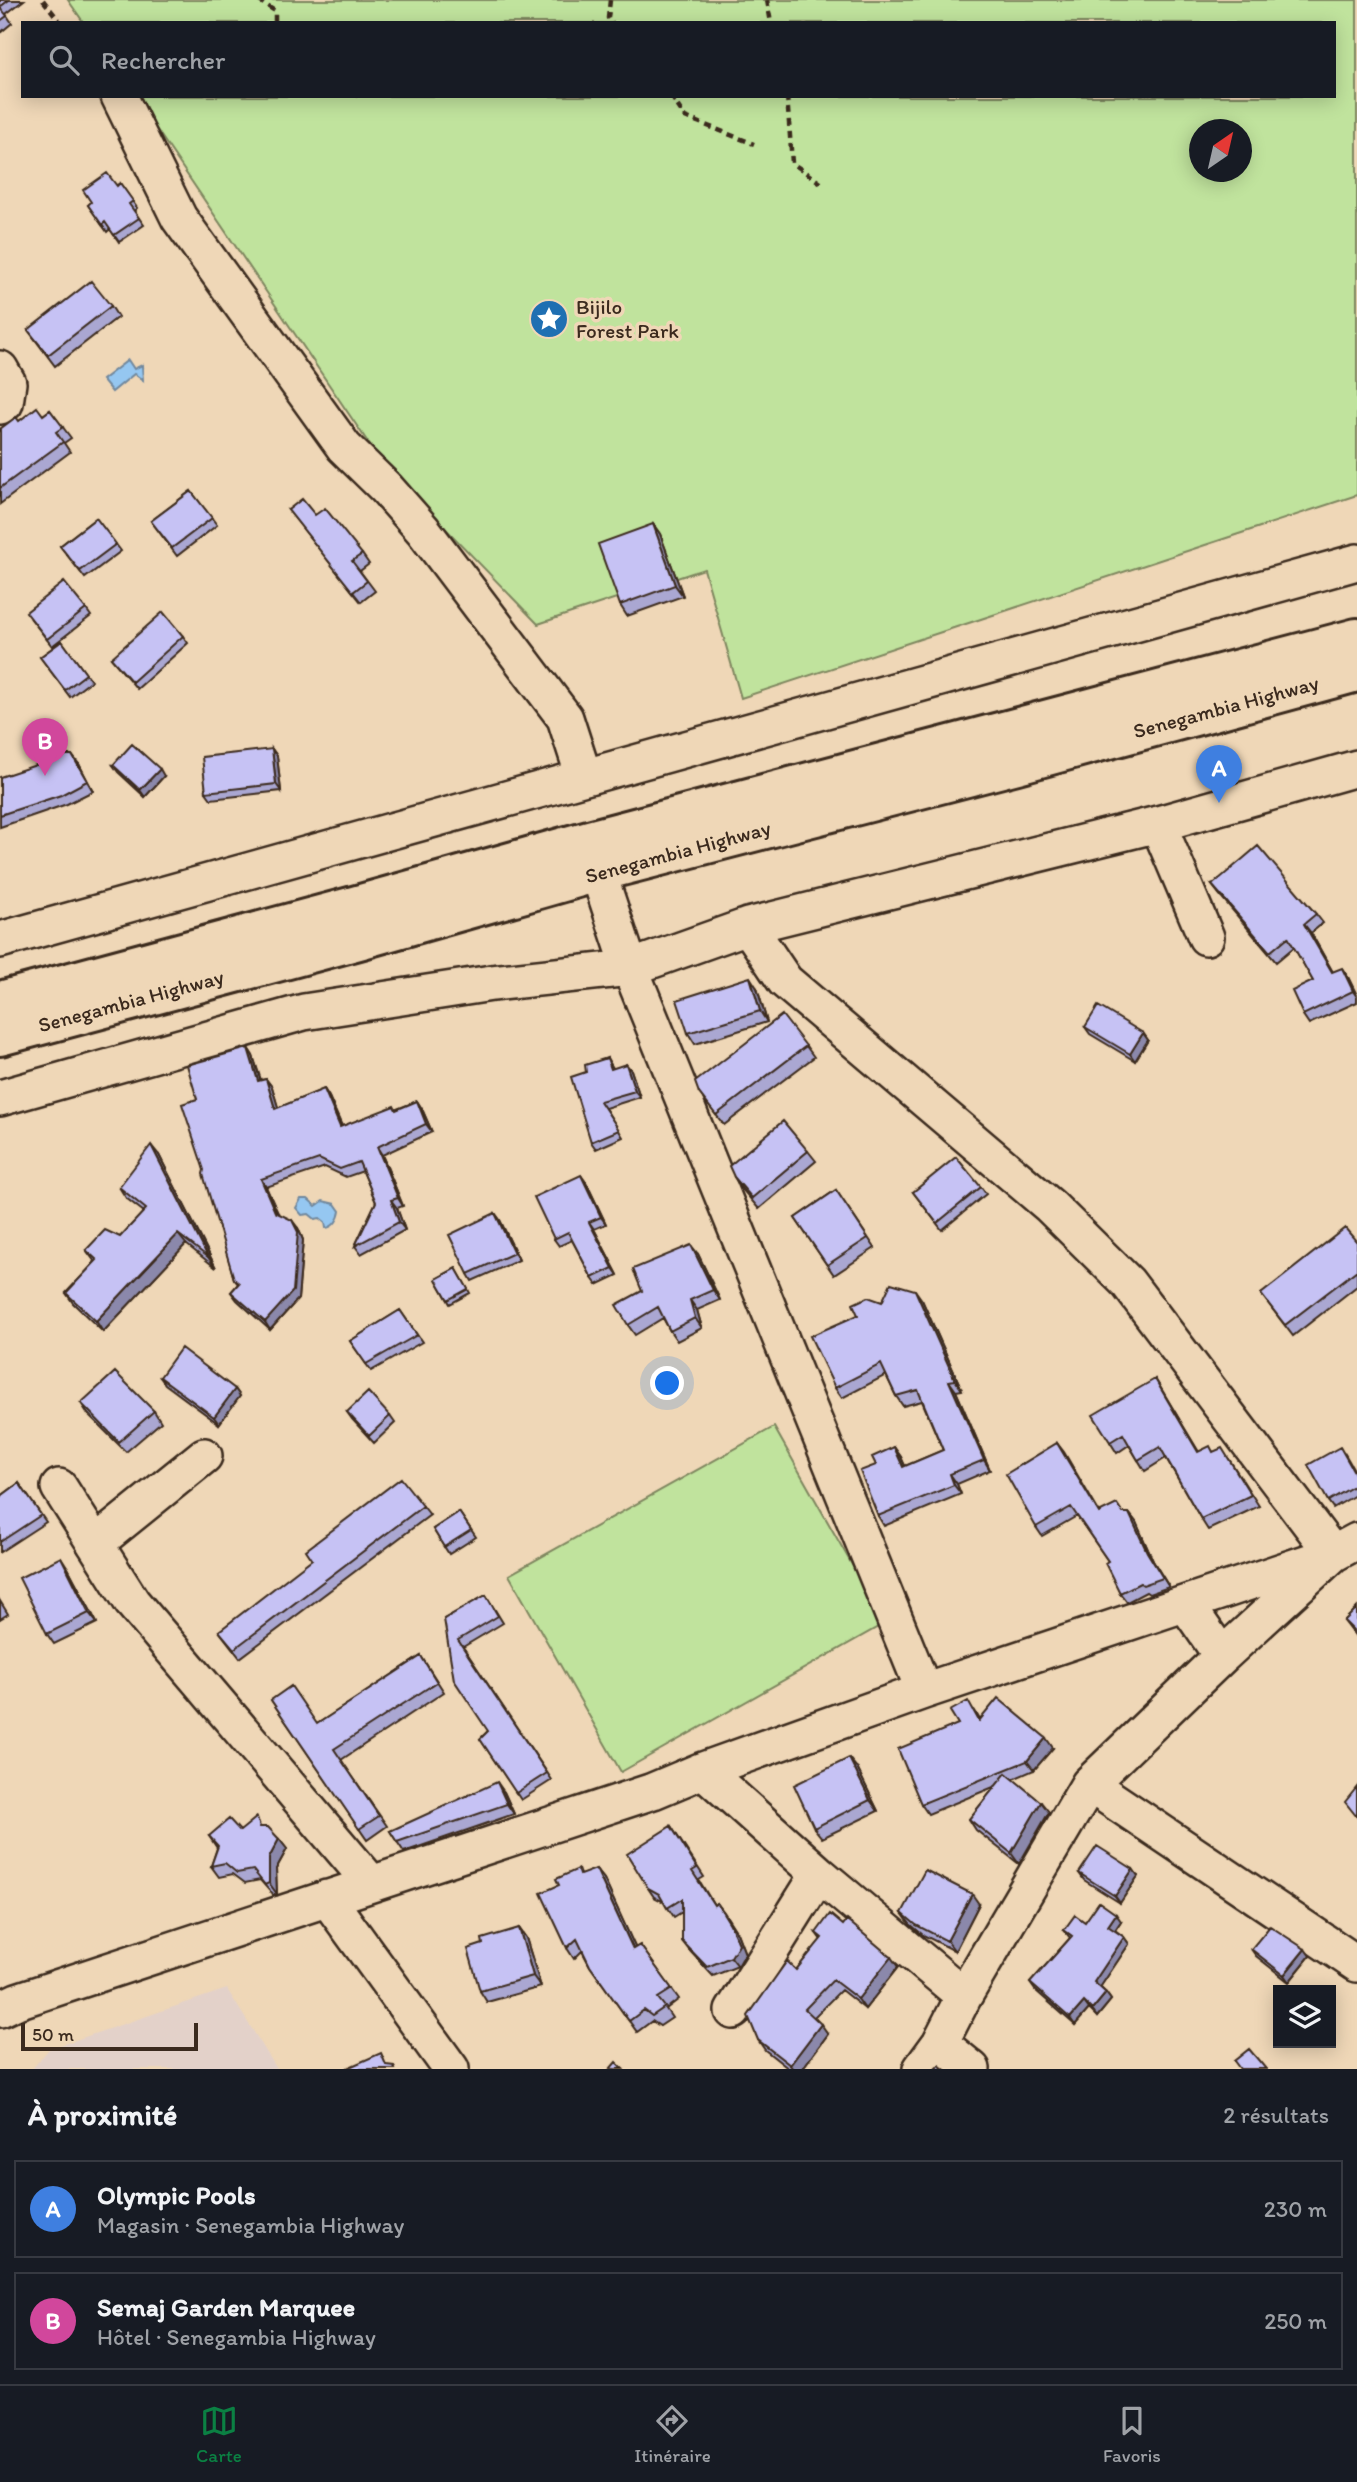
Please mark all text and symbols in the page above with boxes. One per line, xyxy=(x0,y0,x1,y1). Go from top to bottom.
search box xyxy=(21,21,1336,98)
icon: search xyxy=(45,41,83,79)
text: Rechercher xyxy=(101,44,225,76)
north arrow xyxy=(1189,119,1252,182)
place label: Bijilo Forest Park xyxy=(576,294,679,343)
place icon: Bijilo Forest Park xyxy=(528,298,570,340)
street label: Senegambia Highway xyxy=(1130,670,1321,743)
pin: B xyxy=(22,718,68,776)
pin: A xyxy=(1196,745,1242,803)
street label: Senegambia Highway xyxy=(582,815,773,888)
street label: Senegambia Highway xyxy=(35,964,226,1037)
your location xyxy=(650,1366,684,1400)
map controls xyxy=(1273,1985,1336,2048)
button: layers xyxy=(1273,1985,1336,2048)
scale bar xyxy=(21,2020,198,2052)
text: 50 m xyxy=(32,2023,74,2046)
text: À proximité xyxy=(28,2096,177,2133)
text: 2 résultats xyxy=(1223,2101,1329,2129)
text: Olympic Pools xyxy=(97,2179,256,2211)
text: A xyxy=(46,2195,60,2223)
text: 230 m xyxy=(1264,2195,1327,2223)
text: Magasin · Senegambia Highway xyxy=(97,2211,404,2239)
text: Semaj Garden Marquee xyxy=(97,2291,355,2323)
text: B xyxy=(46,2307,60,2335)
text: 250 m xyxy=(1264,2307,1327,2335)
text: Hôtel · Senegambia Highway xyxy=(97,2323,376,2351)
tab: Carte xyxy=(196,2402,242,2467)
tab: Itinéraire xyxy=(634,2402,711,2467)
tab: Favoris xyxy=(1103,2402,1161,2467)

